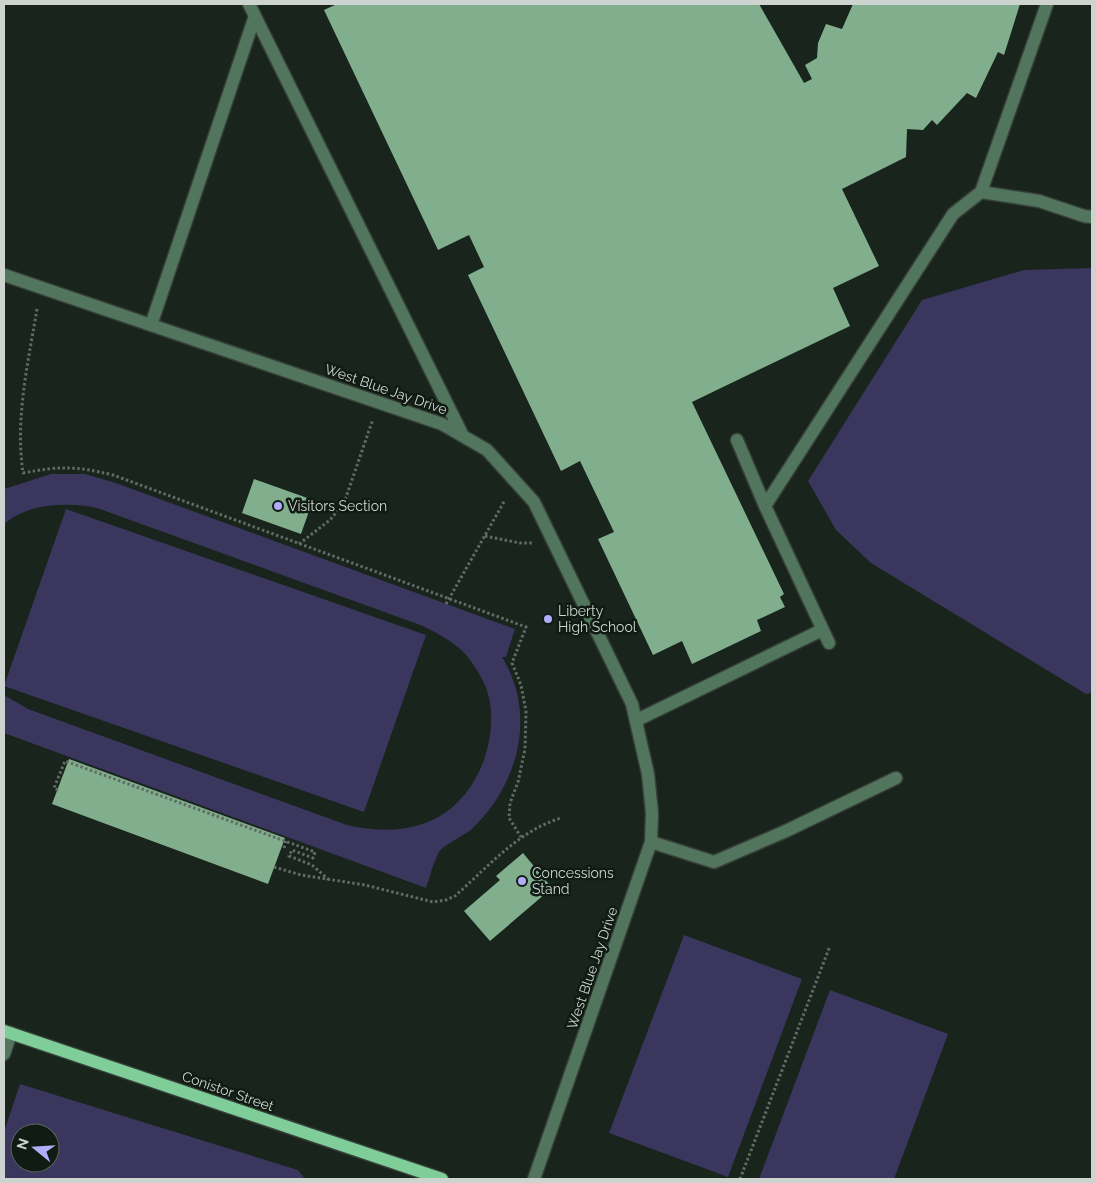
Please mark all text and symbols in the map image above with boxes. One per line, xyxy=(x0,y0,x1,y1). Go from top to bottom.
street label: West Blue Jay Drive xyxy=(323,361,449,417)
place label: Visitors Section xyxy=(288,498,387,514)
marker: Visitors Section xyxy=(272,500,284,512)
place label: Liberty High School xyxy=(558,603,637,635)
marker: Liberty High School xyxy=(542,613,554,625)
place label: Concessions Stand xyxy=(532,865,614,897)
marker: Concessions Stand xyxy=(516,875,528,887)
street label: West Blue Jay Drive xyxy=(564,905,620,1031)
street label: Conistor Street xyxy=(180,1068,276,1114)
north arrow xyxy=(10,1123,60,1173)
text: N xyxy=(13,1136,32,1152)

